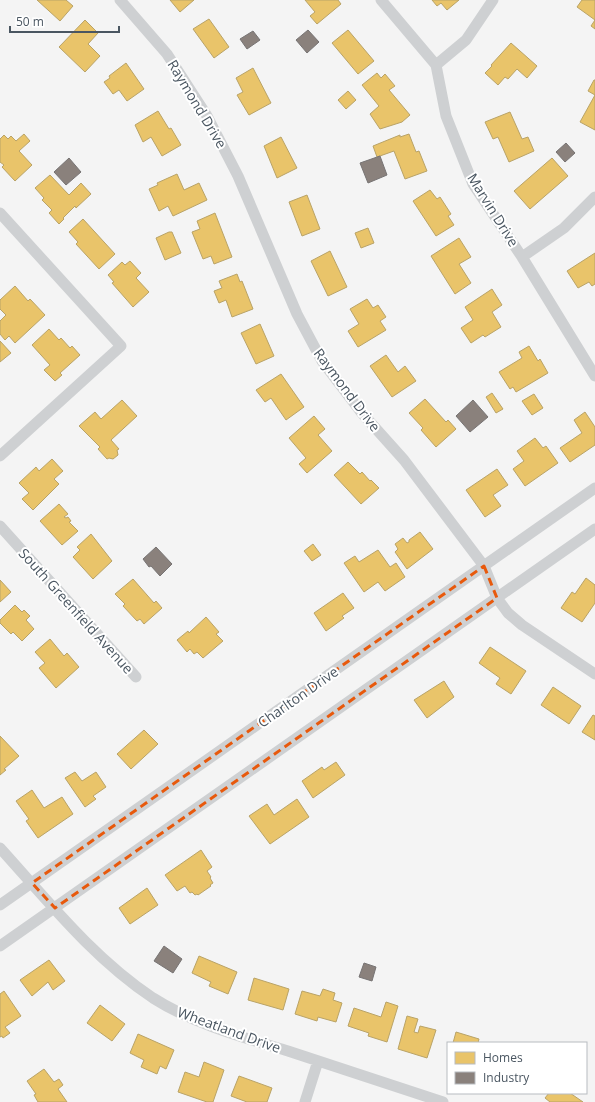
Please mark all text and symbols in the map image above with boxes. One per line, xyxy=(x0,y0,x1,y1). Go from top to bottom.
scale bar xyxy=(10,8,119,34)
text: 50 m xyxy=(16,13,44,30)
street label: Raymond Drive xyxy=(164,56,231,152)
street label: Marvin Drive xyxy=(463,169,524,250)
street label: Raymond Drive xyxy=(310,344,385,435)
street label: South Greenfield Avenue xyxy=(15,544,138,678)
street label: Charlton Drive xyxy=(254,662,342,731)
street label: Wheatland Drive xyxy=(175,1002,284,1057)
legend xyxy=(447,1042,587,1094)
text: Homes xyxy=(483,1049,523,1066)
text: Industry xyxy=(483,1069,530,1086)

